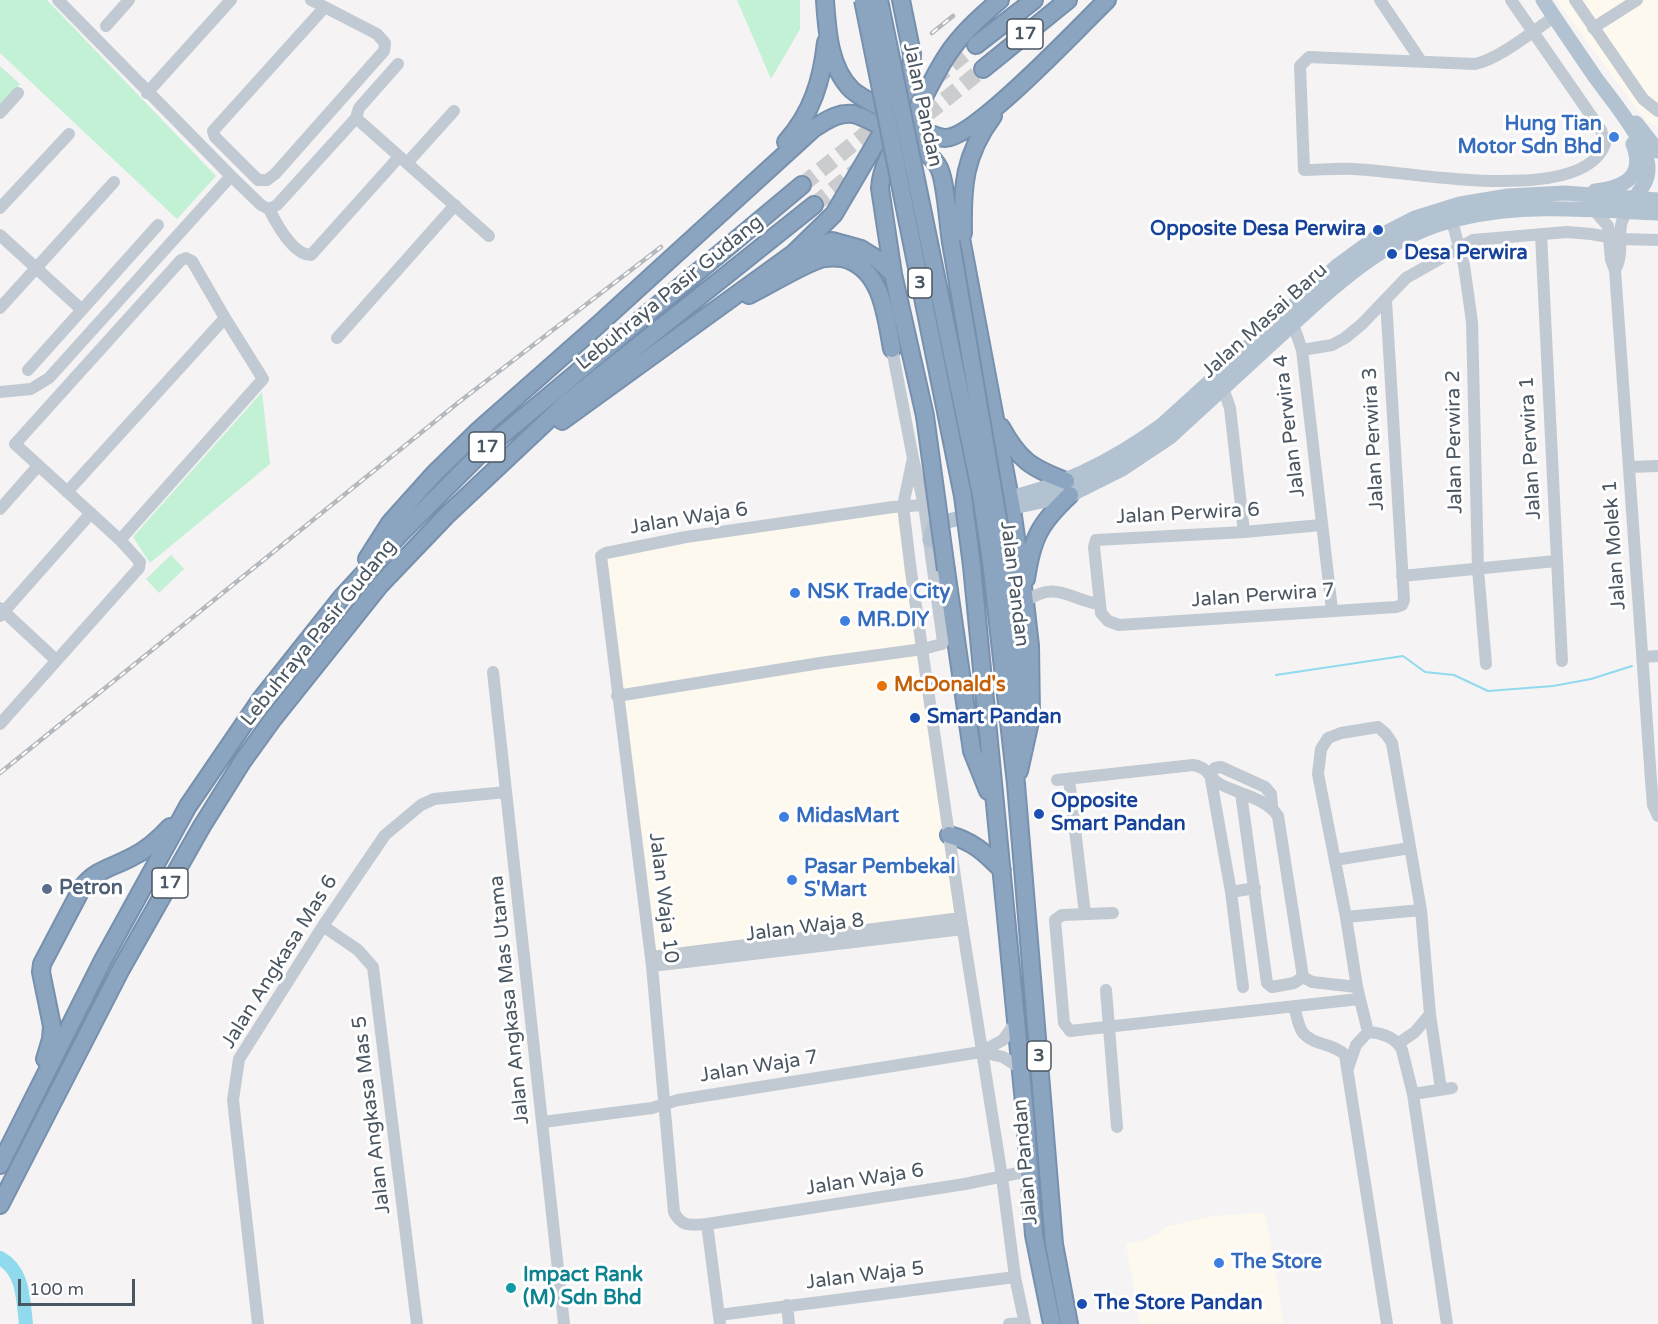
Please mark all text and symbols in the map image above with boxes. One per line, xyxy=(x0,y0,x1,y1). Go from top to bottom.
road number: 17 xyxy=(1007,19,1043,49)
street label: Jalan Pandan xyxy=(897,41,947,169)
place label: Hung Tian Motor Sdn Bhd xyxy=(1458,113,1602,160)
marker: Hung Tian Motor Sdn Bhd xyxy=(1607,130,1621,144)
street label: Lebuhraya Pasir Gudang xyxy=(572,210,768,376)
place label: Opposite Desa Perwira xyxy=(1150,218,1366,242)
marker: Opposite Desa Perwira xyxy=(1371,223,1385,237)
place label: Desa Perwira xyxy=(1404,242,1528,266)
marker: Desa Perwira xyxy=(1385,247,1399,261)
street label: Jalan Masai Baru xyxy=(1197,258,1333,384)
road number: 3 xyxy=(908,268,932,298)
street label: Jalan Perwira 4 xyxy=(1269,353,1311,499)
street label: Jalan Perwira 3 xyxy=(1358,367,1390,511)
street label: Jalan Perwira 2 xyxy=(1442,370,1468,514)
street label: Jalan Perwira 1 xyxy=(1515,376,1547,520)
road number: 17 xyxy=(469,432,505,462)
street label: Jalan Molek 1 xyxy=(1598,479,1632,611)
street label: Jalan Waja 6 xyxy=(628,498,750,540)
street label: Jalan Perwira 6 xyxy=(1116,498,1260,530)
street label: Jalan Pandan xyxy=(994,520,1034,648)
street label: Lebuhraya Pasir Gudang xyxy=(236,535,402,731)
street label: Jalan Perwira 7 xyxy=(1190,579,1336,613)
place label: NSK Trade City xyxy=(807,581,950,605)
marker: NSK Trade City xyxy=(788,586,802,600)
place label: MR.DIY xyxy=(857,609,929,633)
marker: MR.DIY xyxy=(838,614,852,628)
place label: McDonald's xyxy=(894,674,1006,698)
marker: McDonald's xyxy=(875,679,889,693)
place label: Smart Pandan xyxy=(927,706,1062,730)
marker: Smart Pandan xyxy=(908,711,922,725)
place label: Opposite Smart Pandan xyxy=(1051,790,1186,837)
place label: MidasMart xyxy=(796,805,899,829)
marker: Opposite Smart Pandan xyxy=(1032,807,1046,821)
marker: MidasMart xyxy=(777,810,791,824)
street label: Jalan Waja 10 xyxy=(643,831,683,965)
place label: Pasar Pembekal S'Mart xyxy=(804,856,956,903)
road number: 17 xyxy=(152,868,188,898)
street label: Jalan Angkasa Mas 6 xyxy=(217,871,343,1053)
marker: Pasar Pembekal S'Mart xyxy=(785,873,799,887)
street label: Jalan Angkasa Mas Utama xyxy=(485,874,535,1126)
place label: Petron xyxy=(59,877,123,901)
marker: Petron xyxy=(40,882,54,896)
street label: Jalan Waja 8 xyxy=(745,909,865,947)
street label: Jalan Angkasa Mas 5 xyxy=(348,1014,396,1216)
road number: 3 xyxy=(1027,1041,1051,1071)
street label: Jalan Waja 7 xyxy=(698,1046,820,1088)
street label: Jalan Pandan xyxy=(1009,1098,1043,1226)
street label: Jalan Waja 6 xyxy=(804,1159,926,1201)
place label: The Store xyxy=(1231,1251,1322,1275)
marker: The Store xyxy=(1212,1256,1226,1270)
street label: Jalan Waja 5 xyxy=(805,1257,925,1295)
place label: Impact Rank (M) Sdn Bhd xyxy=(523,1264,643,1311)
scale bar xyxy=(21,1267,138,1305)
text: 100 m xyxy=(29,1278,84,1300)
marker: Impact Rank (M) Sdn Bhd xyxy=(504,1281,518,1295)
place label: The Store Pandan xyxy=(1094,1292,1263,1316)
marker: The Store Pandan xyxy=(1075,1297,1089,1311)

